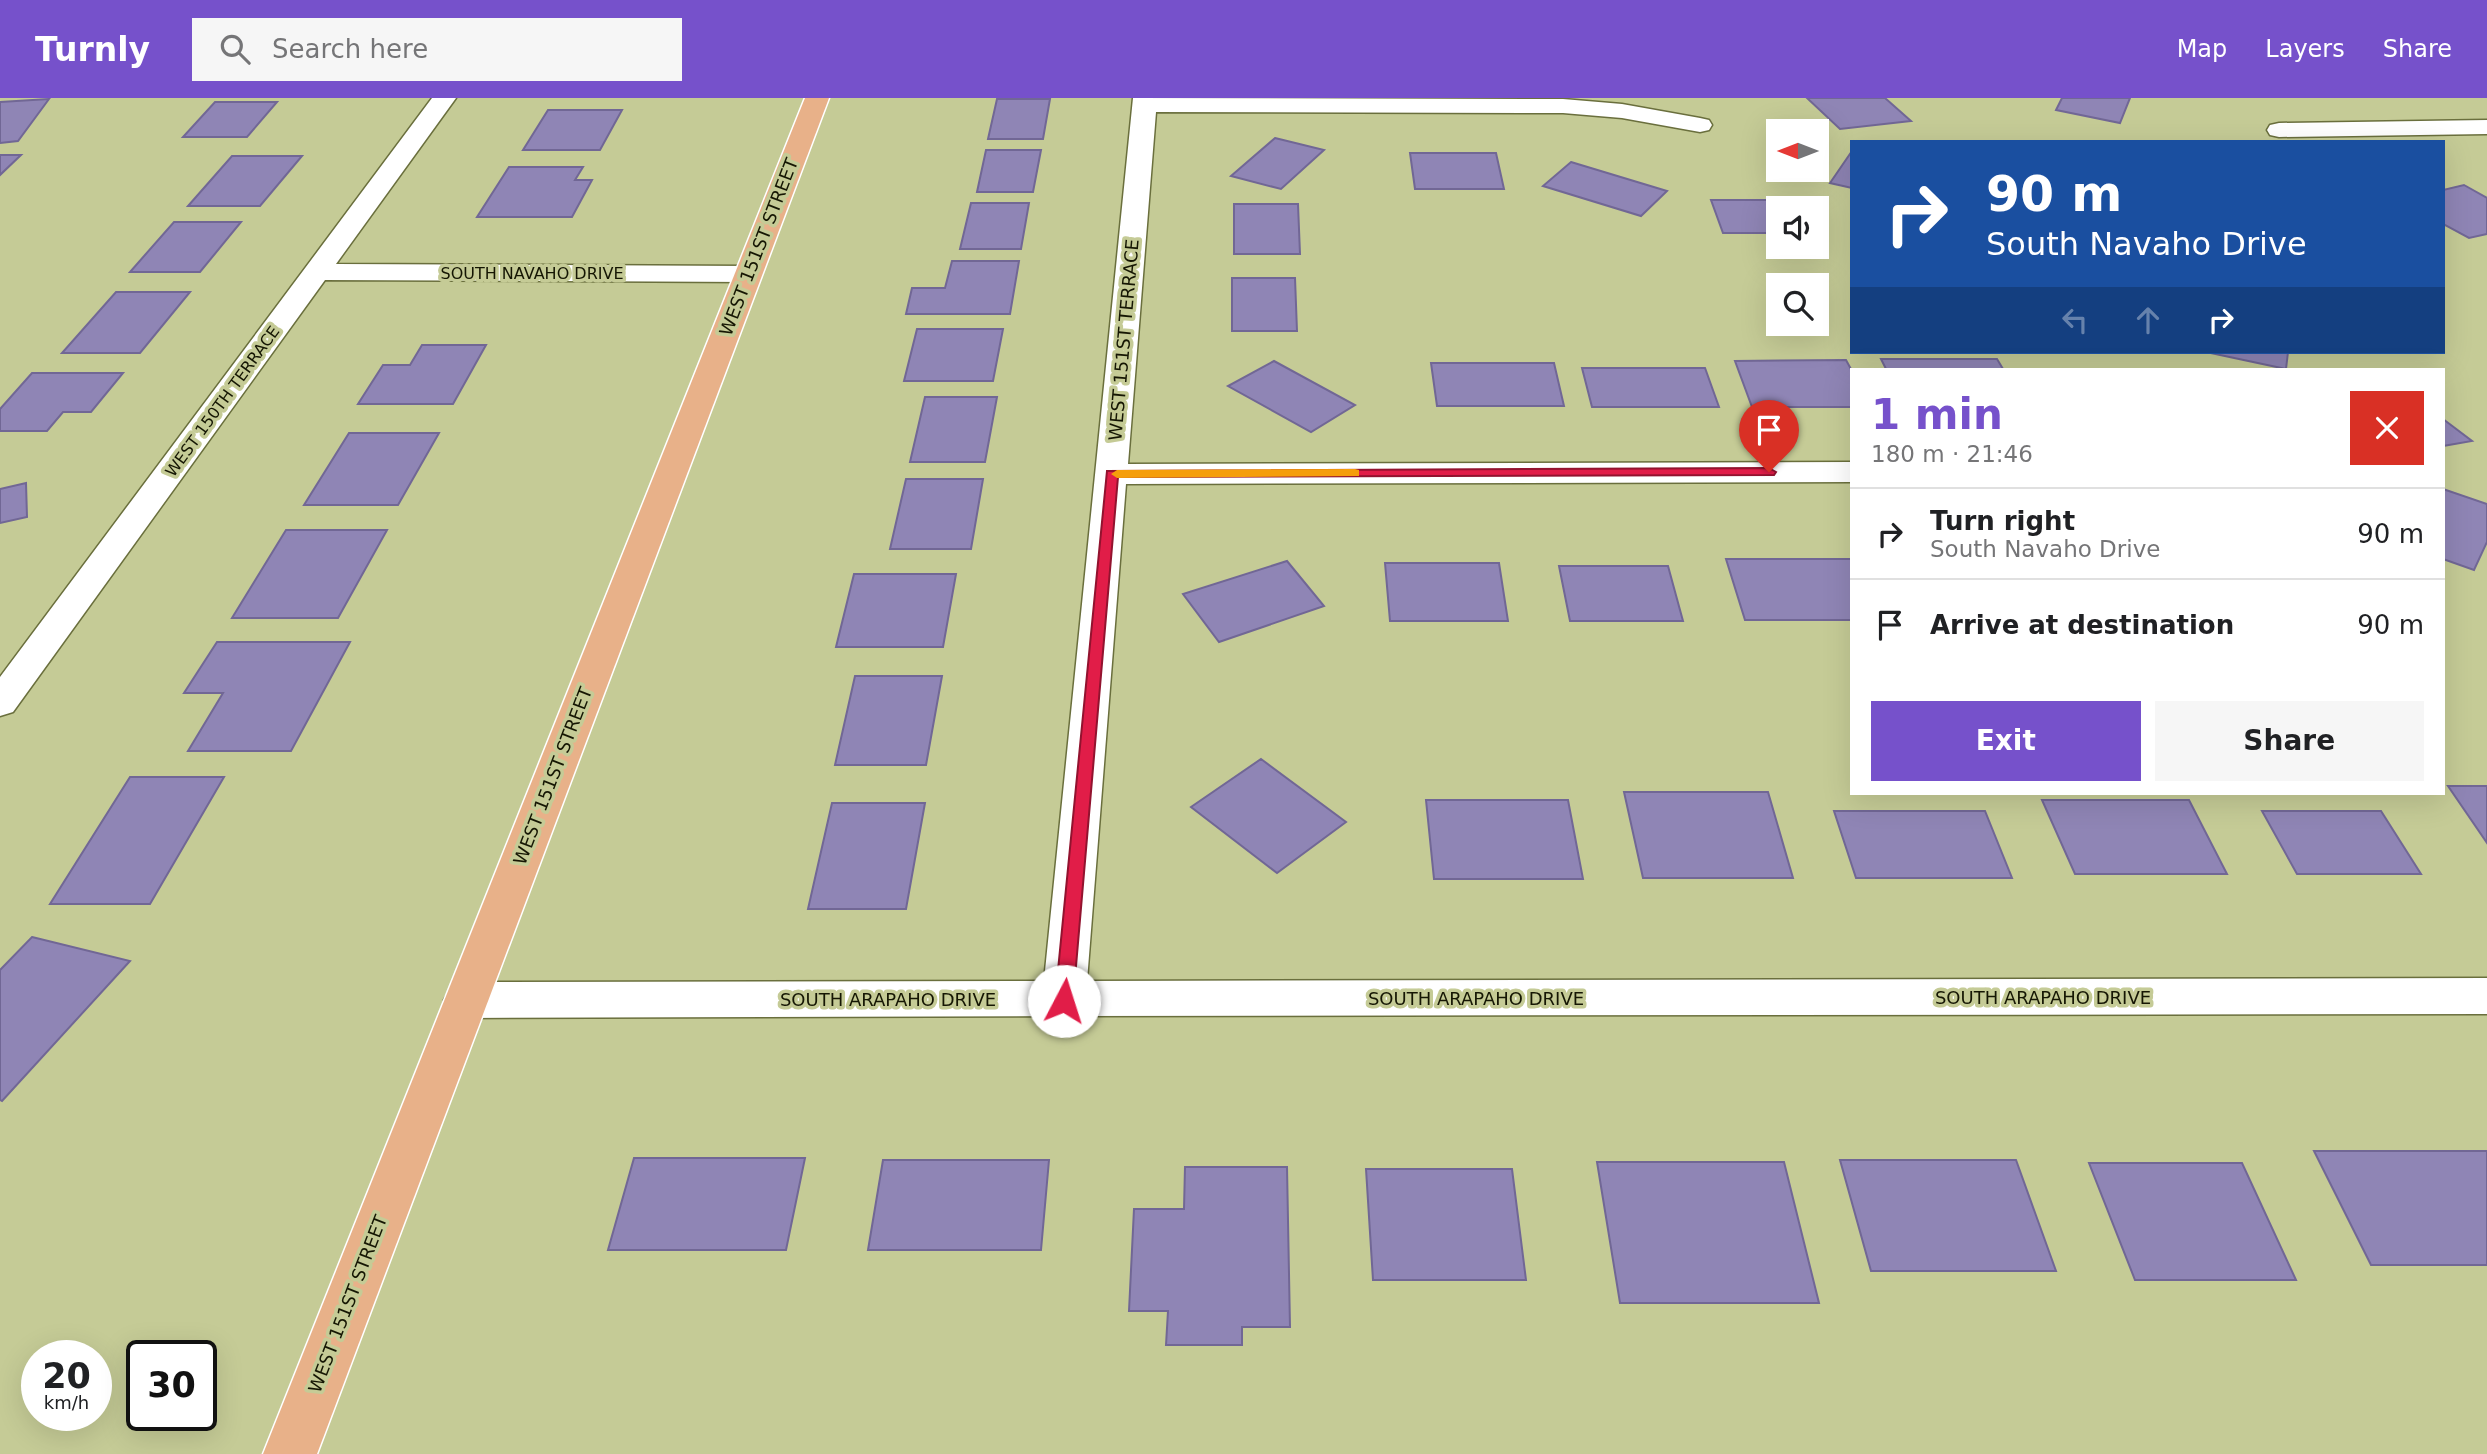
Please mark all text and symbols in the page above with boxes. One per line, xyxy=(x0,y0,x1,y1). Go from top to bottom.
search box xyxy=(192,18,682,81)
text: Turnly xyxy=(35,30,150,69)
icon: search xyxy=(216,30,254,68)
text: Search here xyxy=(272,34,428,64)
text: Map xyxy=(2177,35,2227,63)
text: Layers xyxy=(2265,35,2345,63)
text: Share xyxy=(2383,35,2452,63)
north arrow xyxy=(1766,119,1829,182)
map controls xyxy=(1766,119,1829,336)
street label: WEST 151ST STREET xyxy=(715,154,802,339)
text: 90 m xyxy=(1986,166,2122,223)
icon: right xyxy=(1871,168,1962,259)
button: sound xyxy=(1766,196,1829,259)
text: South Navaho Drive xyxy=(1986,225,2307,263)
street label: WEST 151ST TERRACE xyxy=(1104,238,1143,442)
street label: SOUTH NAVAHO DRIVE xyxy=(440,264,624,283)
button: search xyxy=(1766,273,1829,336)
icon: left xyxy=(2056,301,2094,339)
icon: ahead xyxy=(2129,301,2167,339)
icon: right xyxy=(2202,301,2240,339)
street label: WEST 150TH TERRACE xyxy=(161,322,284,480)
text: 1 min xyxy=(1871,390,2003,439)
button: close xyxy=(2350,391,2424,465)
pin xyxy=(1739,400,1799,472)
icon: arrive xyxy=(1750,411,1788,449)
text: 180 m · 21:46 xyxy=(1871,441,2033,467)
text: Turn right xyxy=(1930,506,2075,536)
icon: right xyxy=(1871,515,1909,553)
text: 90 m xyxy=(2357,519,2424,549)
text: South Navaho Drive xyxy=(1930,536,2160,562)
icon: arrive xyxy=(1871,606,1909,644)
text: Arrive at destination xyxy=(1930,610,2234,640)
text: 90 m xyxy=(2357,610,2424,640)
street label: WEST 151ST STREET xyxy=(509,683,596,868)
button: Exit xyxy=(1871,701,2141,781)
button: Share xyxy=(2155,701,2424,781)
position arrow xyxy=(1027,964,1101,1038)
street label: SOUTH ARAPAHO DRIVE xyxy=(1935,987,2151,1008)
street label: SOUTH ARAPAHO DRIVE xyxy=(1368,988,1584,1009)
street label: SOUTH ARAPAHO DRIVE xyxy=(780,989,996,1010)
street label: WEST 151ST STREET xyxy=(304,1211,391,1396)
speed limit sign: 30 xyxy=(126,1340,217,1431)
text: 20 xyxy=(42,1356,91,1396)
text: km/h xyxy=(44,1392,89,1413)

